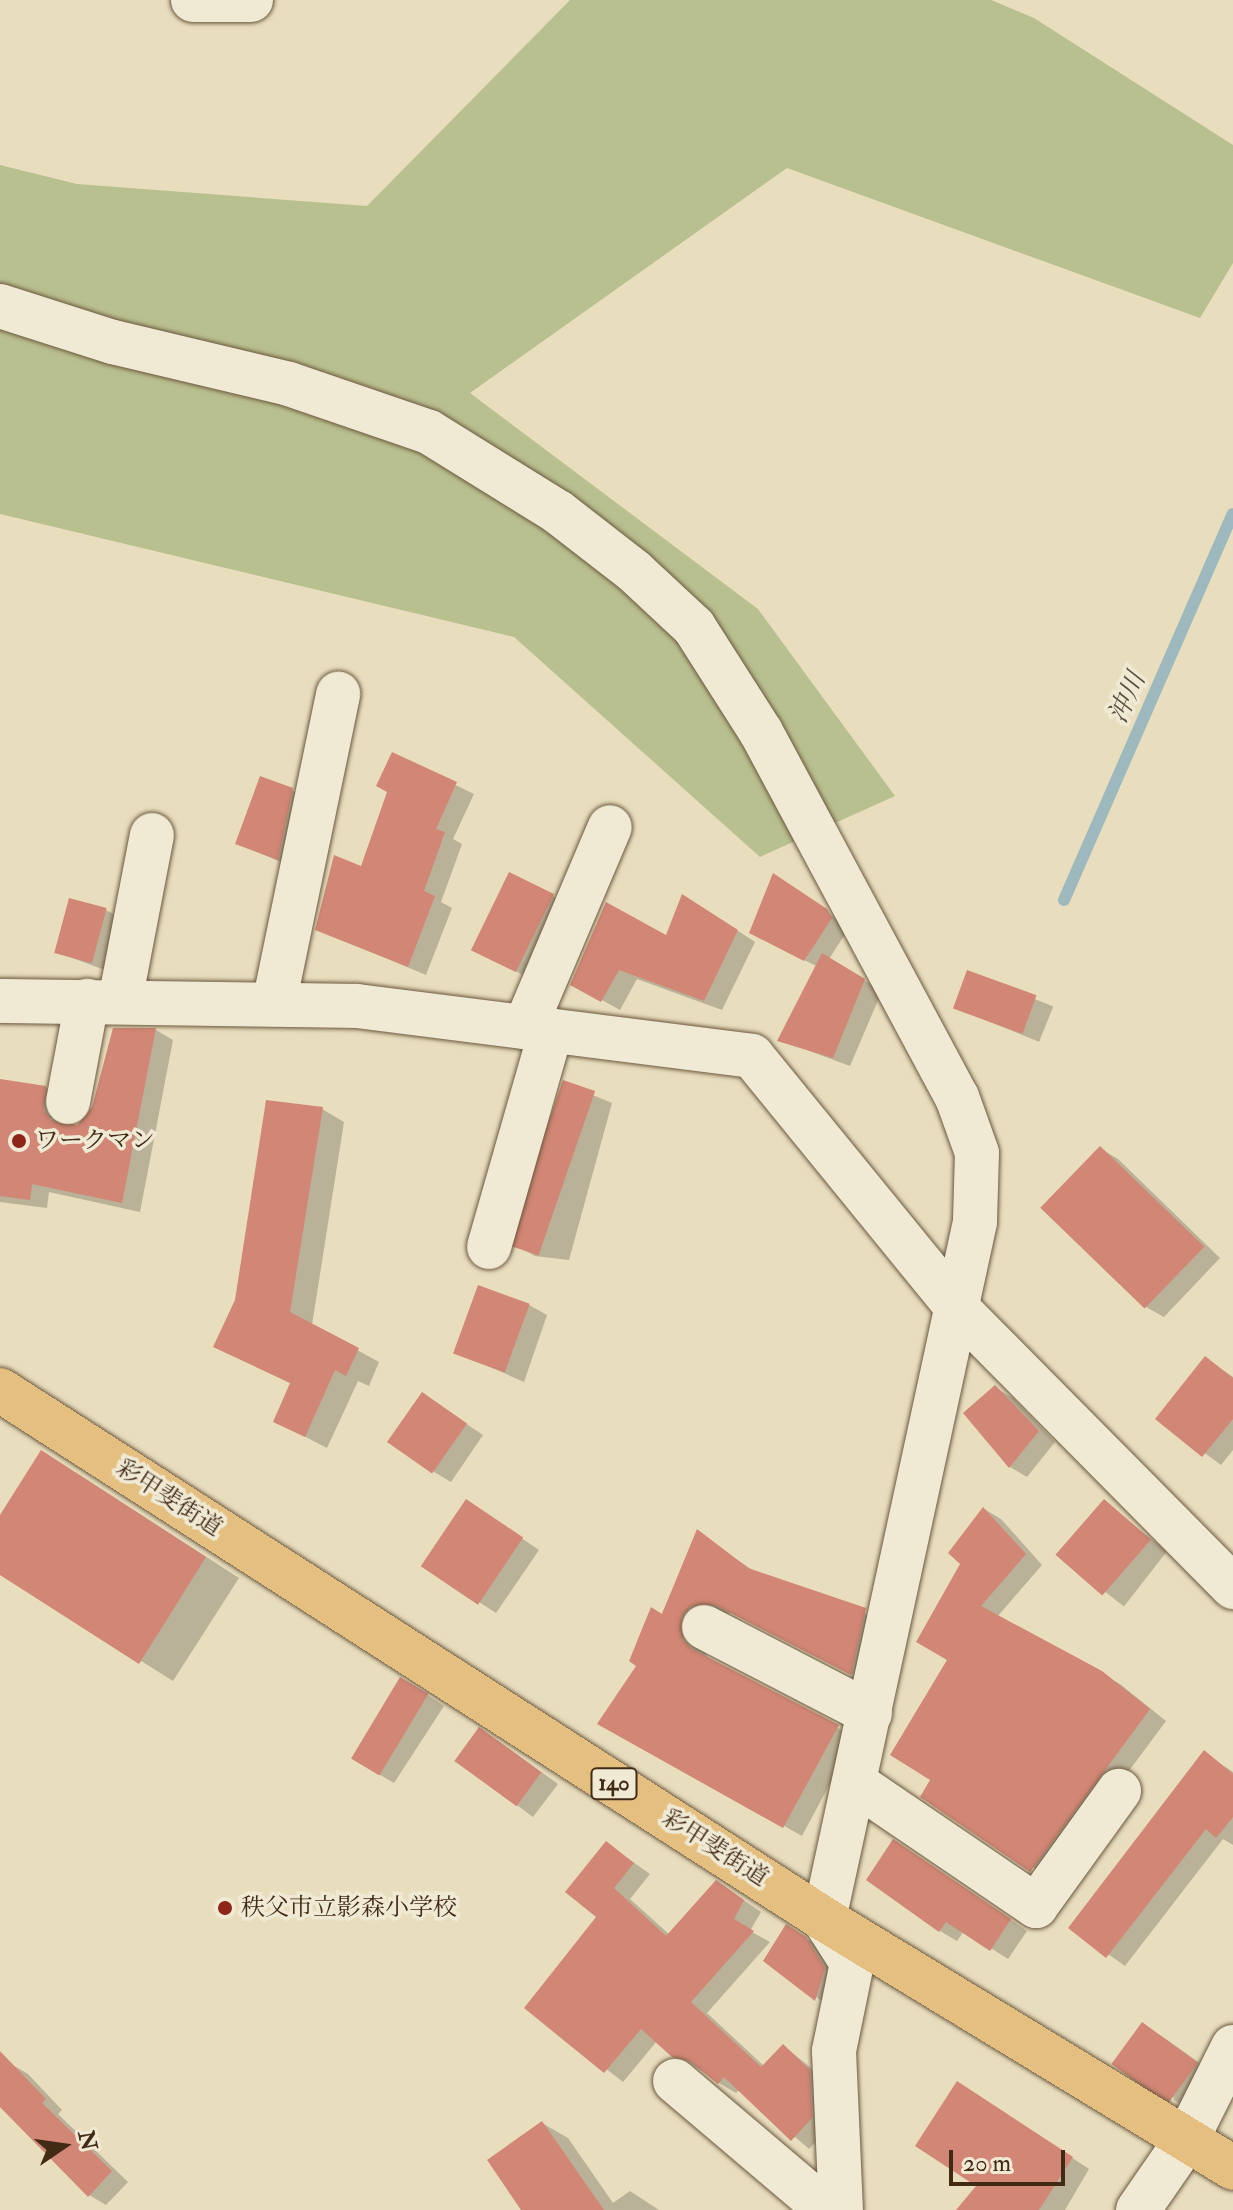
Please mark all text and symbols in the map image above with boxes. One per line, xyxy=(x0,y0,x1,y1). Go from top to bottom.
water label: 沖川 xyxy=(1103,668,1153,728)
place label: ワークマン xyxy=(35,1127,155,1155)
marker: ワークマン xyxy=(10,1132,28,1150)
street label: 彩甲斐街道 xyxy=(111,1453,227,1543)
road number: 140 xyxy=(590,1766,638,1802)
street label: 彩甲斐街道 xyxy=(657,1803,773,1893)
place label: 秩父市立影森小学校 xyxy=(241,1894,457,1922)
marker: 秩父市立影森小学校 xyxy=(216,1899,234,1917)
north arrow xyxy=(24,2106,104,2186)
text: N xyxy=(72,2128,103,2153)
scale bar xyxy=(953,2134,1069,2184)
text: 20 m xyxy=(963,2148,1011,2179)

